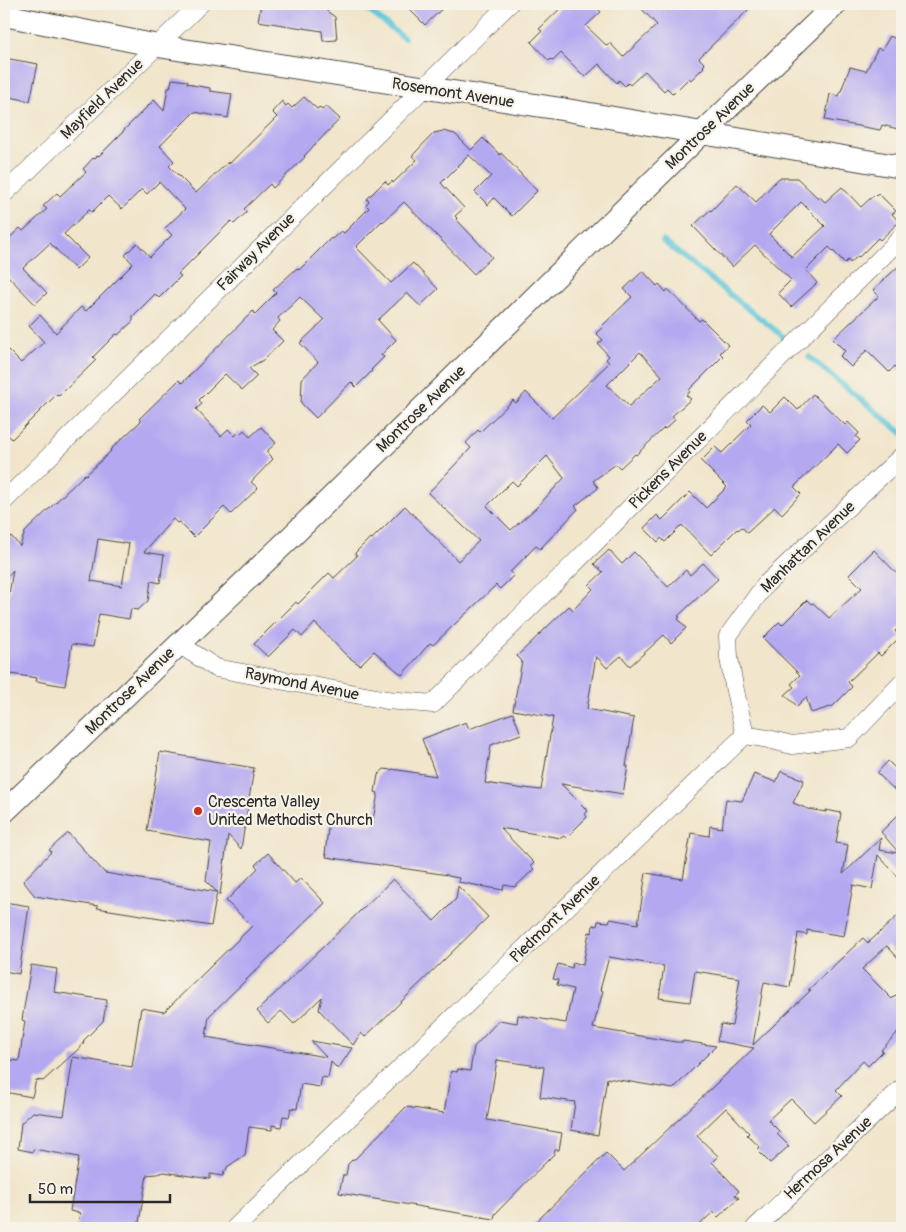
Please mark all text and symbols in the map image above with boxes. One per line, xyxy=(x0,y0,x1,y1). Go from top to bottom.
street label: Mayfield Avenue xyxy=(56,54,148,143)
street label: Rosemont Avenue xyxy=(390,73,516,113)
street label: Montrose Avenue xyxy=(661,78,759,174)
street label: Fairway Avenue xyxy=(213,209,299,295)
street label: Montrose Avenue xyxy=(372,361,470,457)
street label: Pickens Avenue xyxy=(625,427,711,513)
street label: Manhattan Avenue xyxy=(757,497,859,597)
street label: Montrose Avenue xyxy=(81,643,179,739)
street label: Raymond Avenue xyxy=(243,663,361,705)
place label: Crescenta Valley United Methodist Church xyxy=(208,792,373,830)
marker: Crescenta Valley United Methodist Church xyxy=(192,805,204,817)
street label: Piedmont Avenue xyxy=(506,871,604,967)
street label: Hermosa Avenue xyxy=(780,1112,876,1204)
scale bar xyxy=(30,1172,170,1204)
text: 50 m xyxy=(38,1180,73,1199)

